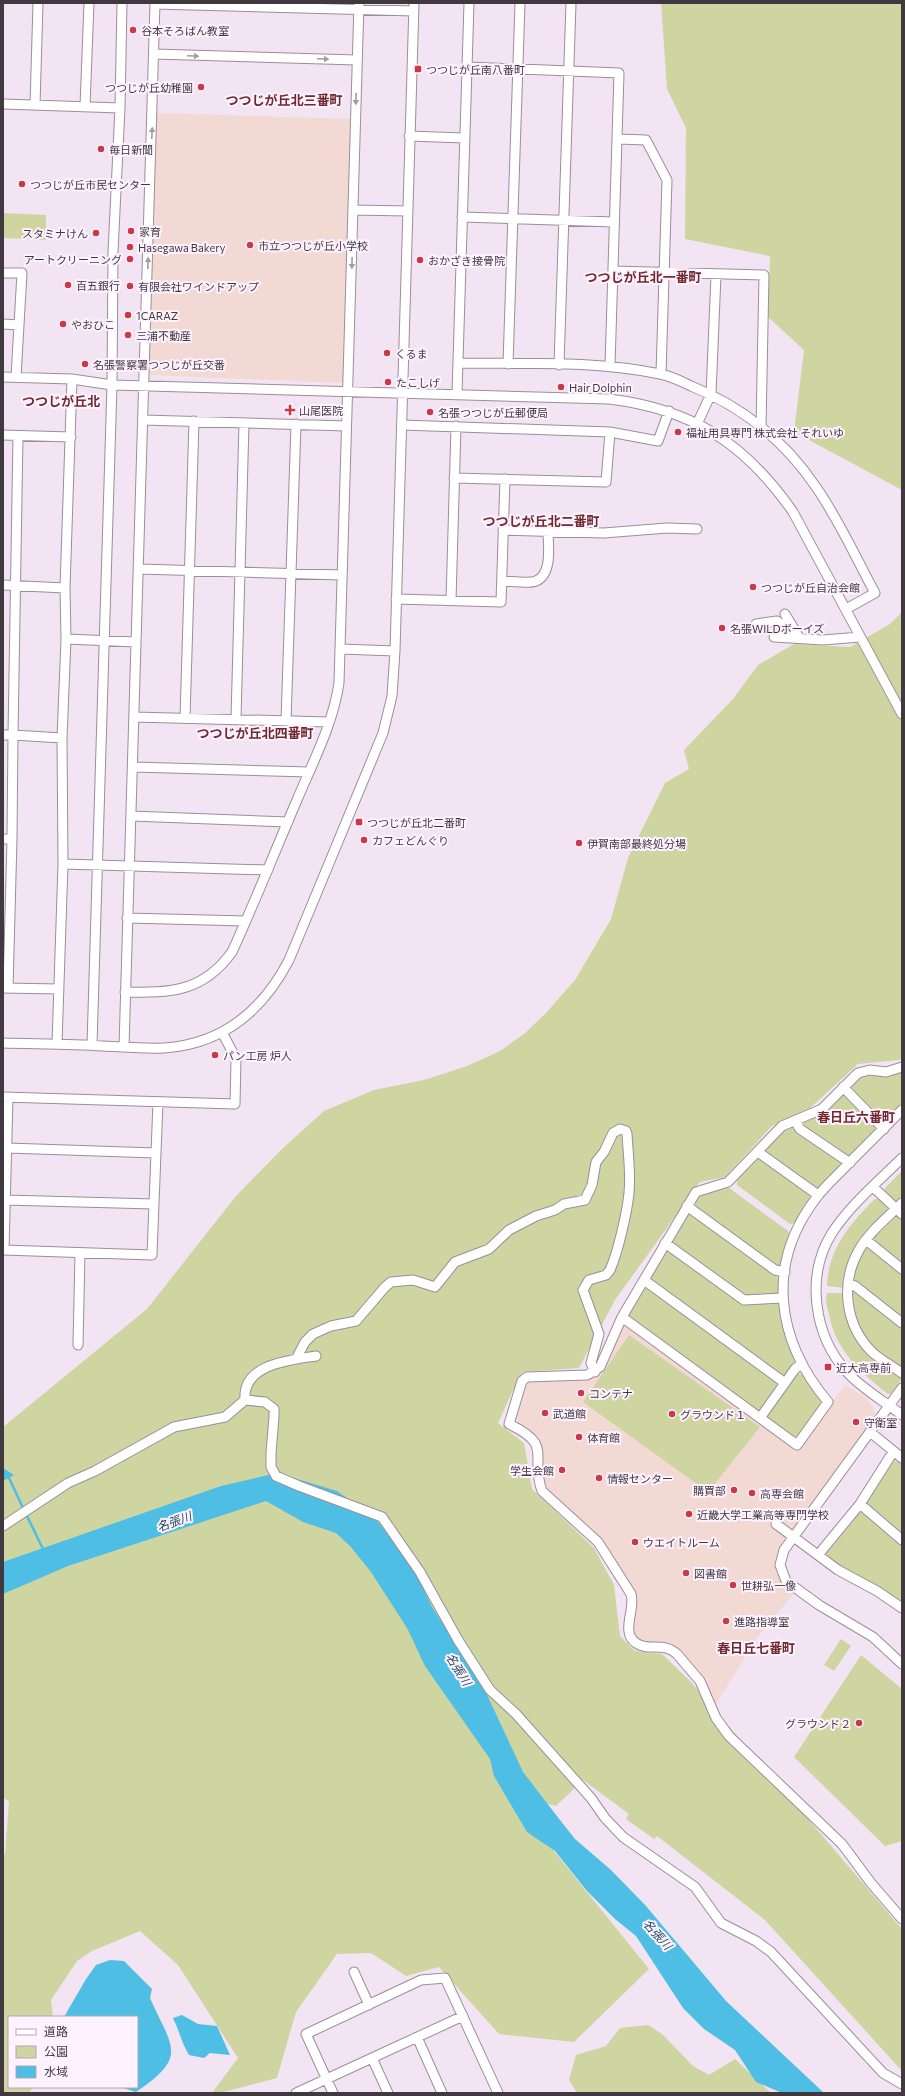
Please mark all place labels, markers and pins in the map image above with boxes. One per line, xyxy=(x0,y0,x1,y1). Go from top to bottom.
place label: 谷本そろばん教室 xyxy=(141,24,229,37)
marker: 谷本そろばん教室 xyxy=(128,25,138,35)
place label: つつじが丘南八番町 xyxy=(426,63,525,76)
marker: つつじが丘南八番町 xyxy=(413,64,423,74)
place label: つつじが丘幼稚園 xyxy=(105,81,193,94)
marker: つつじが丘幼稚園 xyxy=(196,82,206,92)
place label: 毎日新聞 xyxy=(109,143,153,156)
marker: 毎日新聞 xyxy=(96,144,106,154)
place label: つつじが丘市民センター xyxy=(30,178,151,191)
marker: つつじが丘市民センター xyxy=(17,179,27,189)
place label: 家育 xyxy=(139,225,161,238)
marker: 家育 xyxy=(126,226,136,236)
place label: スタミナけん xyxy=(22,227,88,240)
marker: スタミナけん xyxy=(91,228,101,238)
place label: 市立つつじが丘小学校 xyxy=(258,239,368,252)
marker: 市立つつじが丘小学校 xyxy=(245,240,255,250)
place label: Hasegawa Bakery xyxy=(138,241,226,254)
marker: Hasegawa Bakery xyxy=(125,242,135,252)
place label: アートクリーニング xyxy=(24,253,122,266)
marker: アートクリーニング xyxy=(125,254,135,264)
place label: おかざき接骨院 xyxy=(428,254,505,267)
marker: おかざき接骨院 xyxy=(415,255,425,265)
place label: 百五銀行 xyxy=(76,279,120,292)
marker: 百五銀行 xyxy=(63,280,73,290)
place label: 有限会社ワインドアップ xyxy=(138,280,259,293)
marker: 有限会社ワインドアップ xyxy=(125,281,135,291)
place label: 1CARAZ xyxy=(136,309,178,322)
marker: 1CARAZ xyxy=(123,310,133,320)
place label: やおひこ xyxy=(71,318,115,331)
marker: やおひこ xyxy=(58,319,68,329)
place label: 三浦不動産 xyxy=(136,329,191,342)
marker: 三浦不動産 xyxy=(123,330,133,340)
place label: くるま xyxy=(395,347,428,360)
marker: くるま xyxy=(382,348,392,358)
place label: 名張警察署つつじが丘交番 xyxy=(93,358,225,371)
marker: 名張警察署つつじが丘交番 xyxy=(80,359,90,369)
place label: たこしげ xyxy=(396,376,440,389)
marker: たこしげ xyxy=(383,377,393,387)
place label: Hair Dolphin xyxy=(569,381,632,394)
marker: Hair Dolphin xyxy=(556,382,566,392)
marker: 山尾医院 xyxy=(284,404,296,416)
place label: 山尾医院 xyxy=(299,404,343,417)
place label: 名張つつじが丘郵便局 xyxy=(438,406,548,419)
marker: 名張つつじが丘郵便局 xyxy=(425,407,435,417)
place label: 福祉用具専門 株式会社 それいゆ xyxy=(686,426,844,439)
marker: 福祉用具専門 株式会社 それいゆ xyxy=(673,427,683,437)
place label: つつじが丘自治会館 xyxy=(761,581,860,594)
marker: つつじが丘自治会館 xyxy=(748,582,758,592)
place label: 名張WILDボーイズ xyxy=(730,622,824,635)
marker: 名張WILDボーイズ xyxy=(717,623,727,633)
place label: つつじが丘北二番町 xyxy=(367,816,466,829)
marker: つつじが丘北二番町 xyxy=(354,817,364,827)
place label: カフェどんぐり xyxy=(372,834,449,847)
marker: カフェどんぐり xyxy=(359,835,369,845)
place label: 伊賀南部最終処分場 xyxy=(587,837,686,850)
marker: 伊賀南部最終処分場 xyxy=(574,838,584,848)
place label: パン工房 炉人 xyxy=(223,1049,292,1062)
marker: パン工房 炉人 xyxy=(210,1050,220,1060)
place label: 近大高専前 xyxy=(836,1361,891,1374)
marker: 近大高専前 xyxy=(823,1362,833,1372)
place label: コンテナ xyxy=(589,1387,633,1400)
marker: コンテナ xyxy=(576,1388,586,1398)
place label: 武道館 xyxy=(553,1407,586,1420)
marker: 武道館 xyxy=(540,1408,550,1418)
place label: グラウンド１ xyxy=(680,1408,746,1421)
marker: グラウンド１ xyxy=(667,1409,677,1419)
place label: 守衛室 xyxy=(864,1416,897,1429)
marker: 守衛室 xyxy=(851,1417,861,1427)
place label: 体育館 xyxy=(587,1431,620,1444)
marker: 体育館 xyxy=(574,1432,584,1442)
place label: 学生会館 xyxy=(510,1464,554,1477)
marker: 学生会館 xyxy=(557,1465,567,1475)
place label: 情報センター xyxy=(607,1472,673,1485)
marker: 情報センター xyxy=(594,1473,604,1483)
place label: 購買部 xyxy=(693,1484,726,1497)
marker: 購買部 xyxy=(729,1485,739,1495)
place label: 高専会館 xyxy=(760,1487,804,1500)
marker: 高専会館 xyxy=(747,1488,757,1498)
place label: 近畿大学工業高等専門学校 xyxy=(697,1508,829,1521)
marker: 近畿大学工業高等専門学校 xyxy=(684,1509,694,1519)
place label: ウエイトルーム xyxy=(643,1536,720,1549)
marker: ウエイトルーム xyxy=(630,1537,640,1547)
place label: 図書館 xyxy=(694,1567,727,1580)
marker: 図書館 xyxy=(681,1568,691,1578)
place label: 世耕弘一像 xyxy=(741,1579,796,1592)
marker: 世耕弘一像 xyxy=(728,1580,738,1590)
place label: 進路指導室 xyxy=(734,1615,789,1628)
marker: 進路指導室 xyxy=(721,1616,731,1626)
place label: グラウンド２ xyxy=(785,1717,851,1730)
marker: グラウンド２ xyxy=(854,1718,864,1728)

